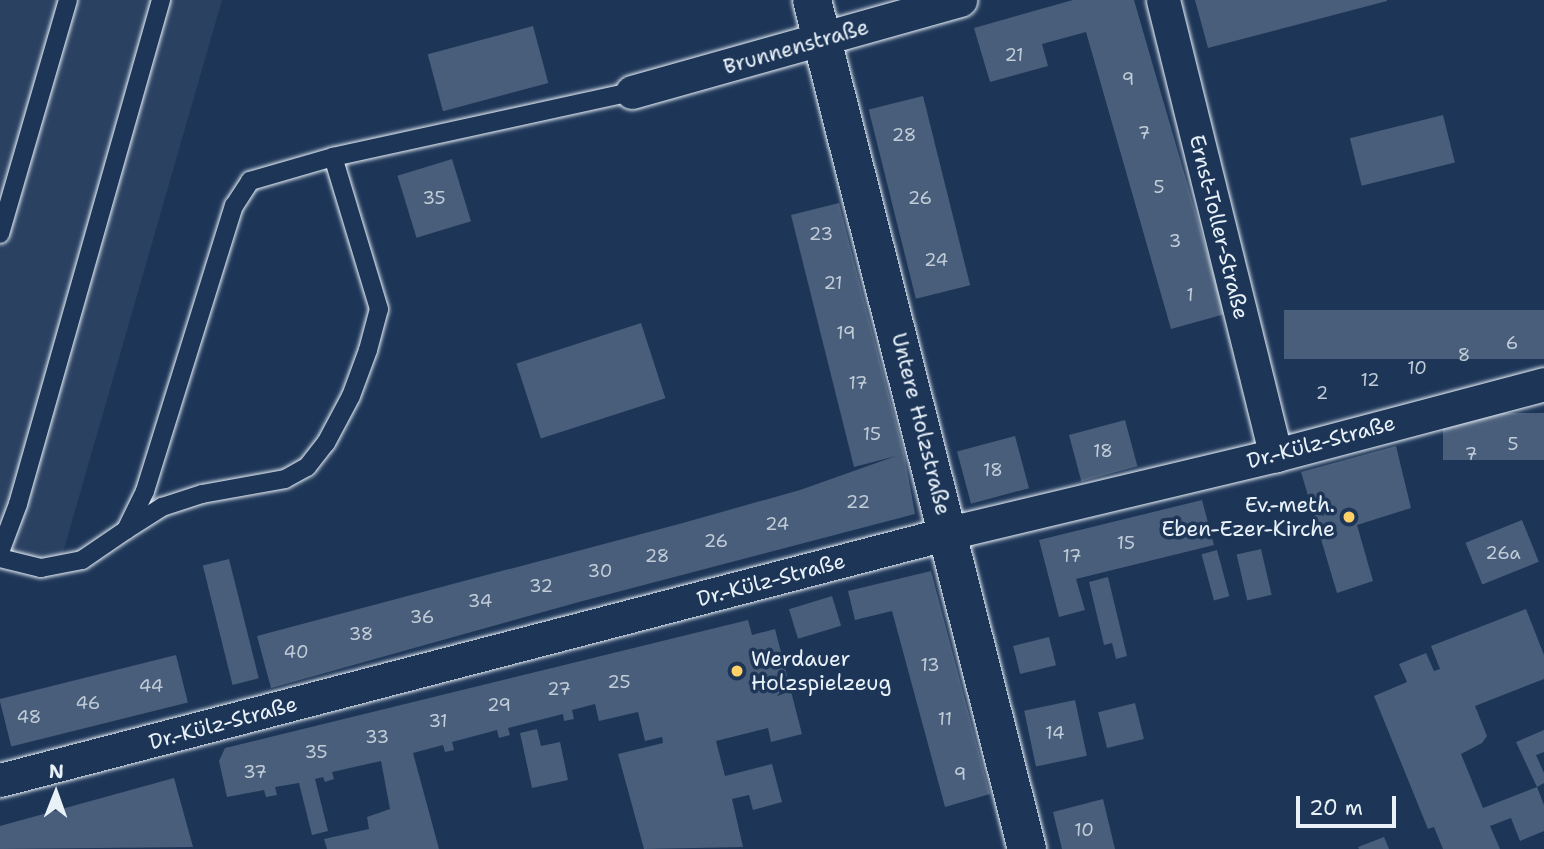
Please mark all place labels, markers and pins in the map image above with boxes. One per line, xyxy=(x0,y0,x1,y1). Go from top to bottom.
place label: Ev.-meth. Eben-Ezer-Kirche xyxy=(1161,492,1335,542)
marker: Ev.-meth. Eben-Ezer-Kirche xyxy=(1341,509,1357,525)
place label: Werdauer Holzspielzeug xyxy=(751,646,891,696)
marker: Werdauer Holzspielzeug xyxy=(729,663,745,679)

